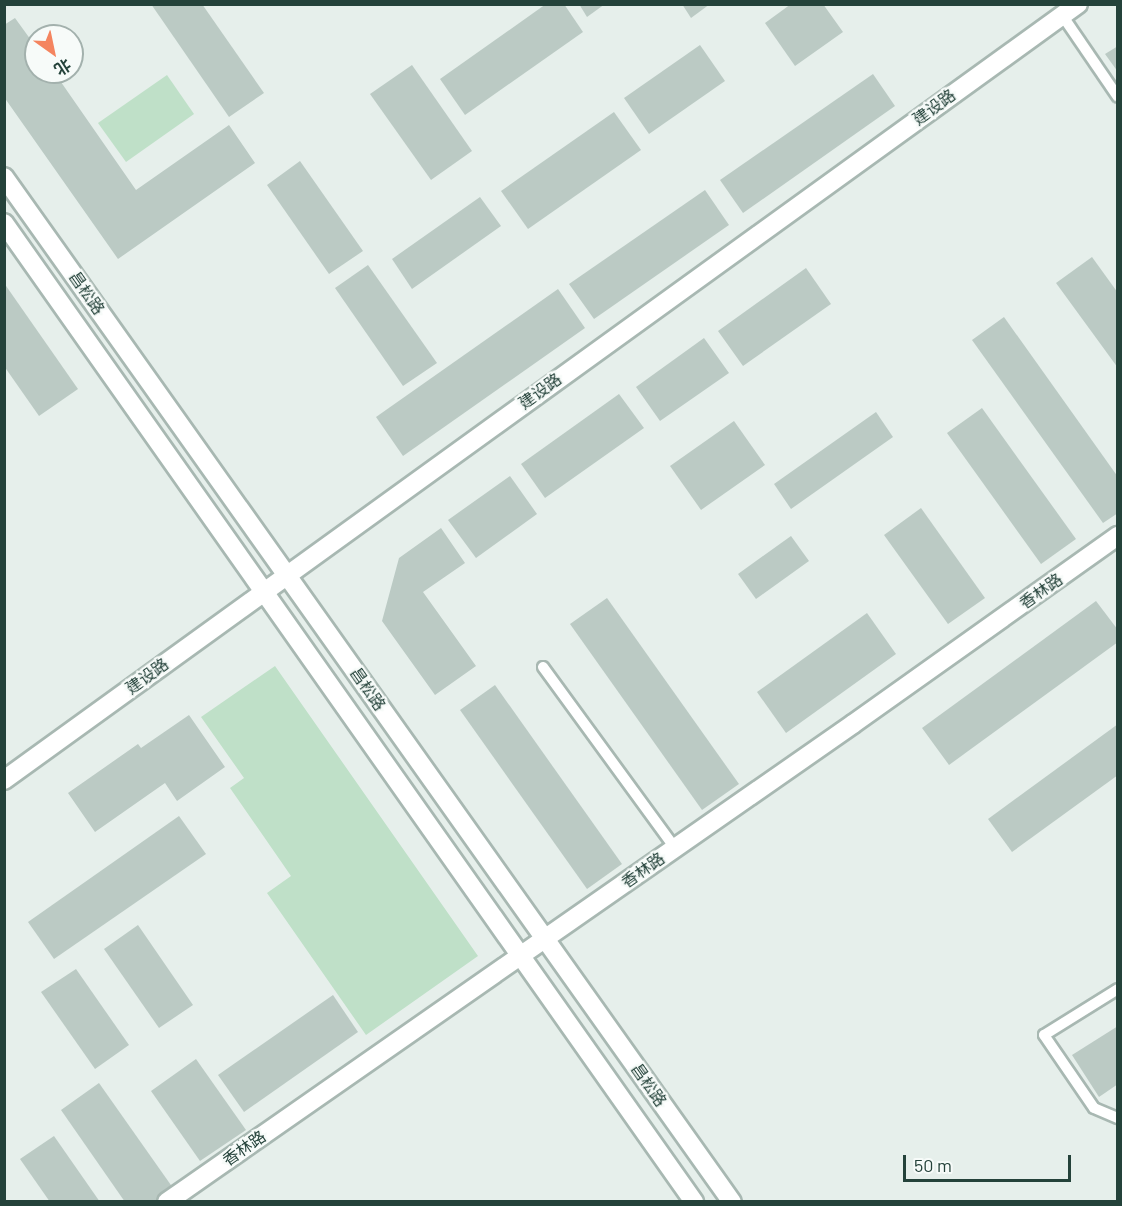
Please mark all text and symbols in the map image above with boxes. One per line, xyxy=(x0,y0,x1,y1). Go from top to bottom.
north arrow xyxy=(24,24,84,84)
text: 北 xyxy=(51,56,75,80)
street label: 建设路 xyxy=(909,85,959,129)
street label: 昌松路 xyxy=(65,268,109,318)
street label: 建设路 xyxy=(515,369,565,413)
street label: 香林路 xyxy=(1016,569,1066,613)
street label: 建设路 xyxy=(122,654,172,698)
street label: 昌松路 xyxy=(346,664,390,714)
street label: 香林路 xyxy=(618,848,668,892)
street label: 昌松路 xyxy=(627,1060,671,1110)
street label: 香林路 xyxy=(219,1126,269,1170)
scale bar xyxy=(906,1143,1074,1181)
text: 50 m xyxy=(914,1154,952,1176)

